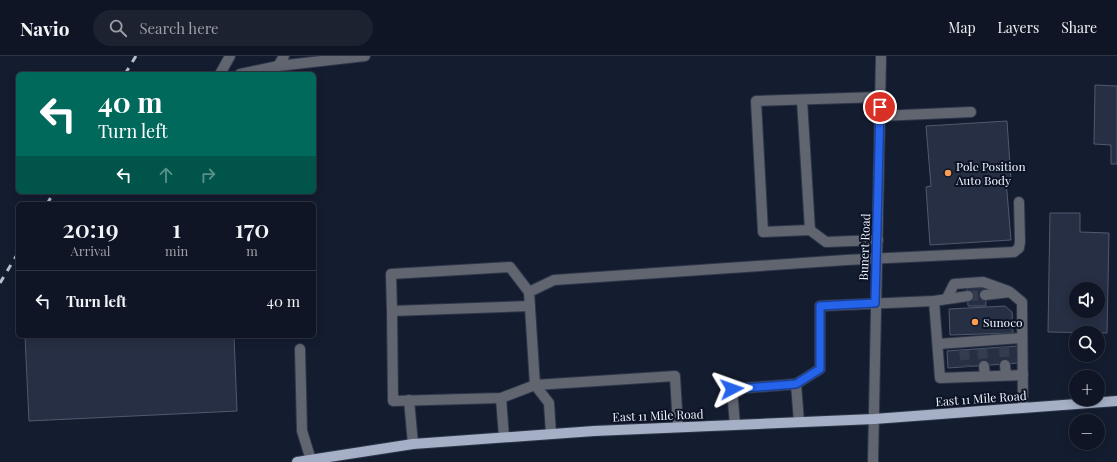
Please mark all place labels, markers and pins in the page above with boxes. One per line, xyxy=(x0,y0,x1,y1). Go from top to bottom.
pin xyxy=(863,90,897,124)
place label: Pole Position Auto Body xyxy=(955,158,1026,188)
marker: Pole Position Auto Body xyxy=(943,168,953,178)
place label: Sunoco xyxy=(983,314,1023,330)
marker: Sunoco xyxy=(970,317,980,327)

